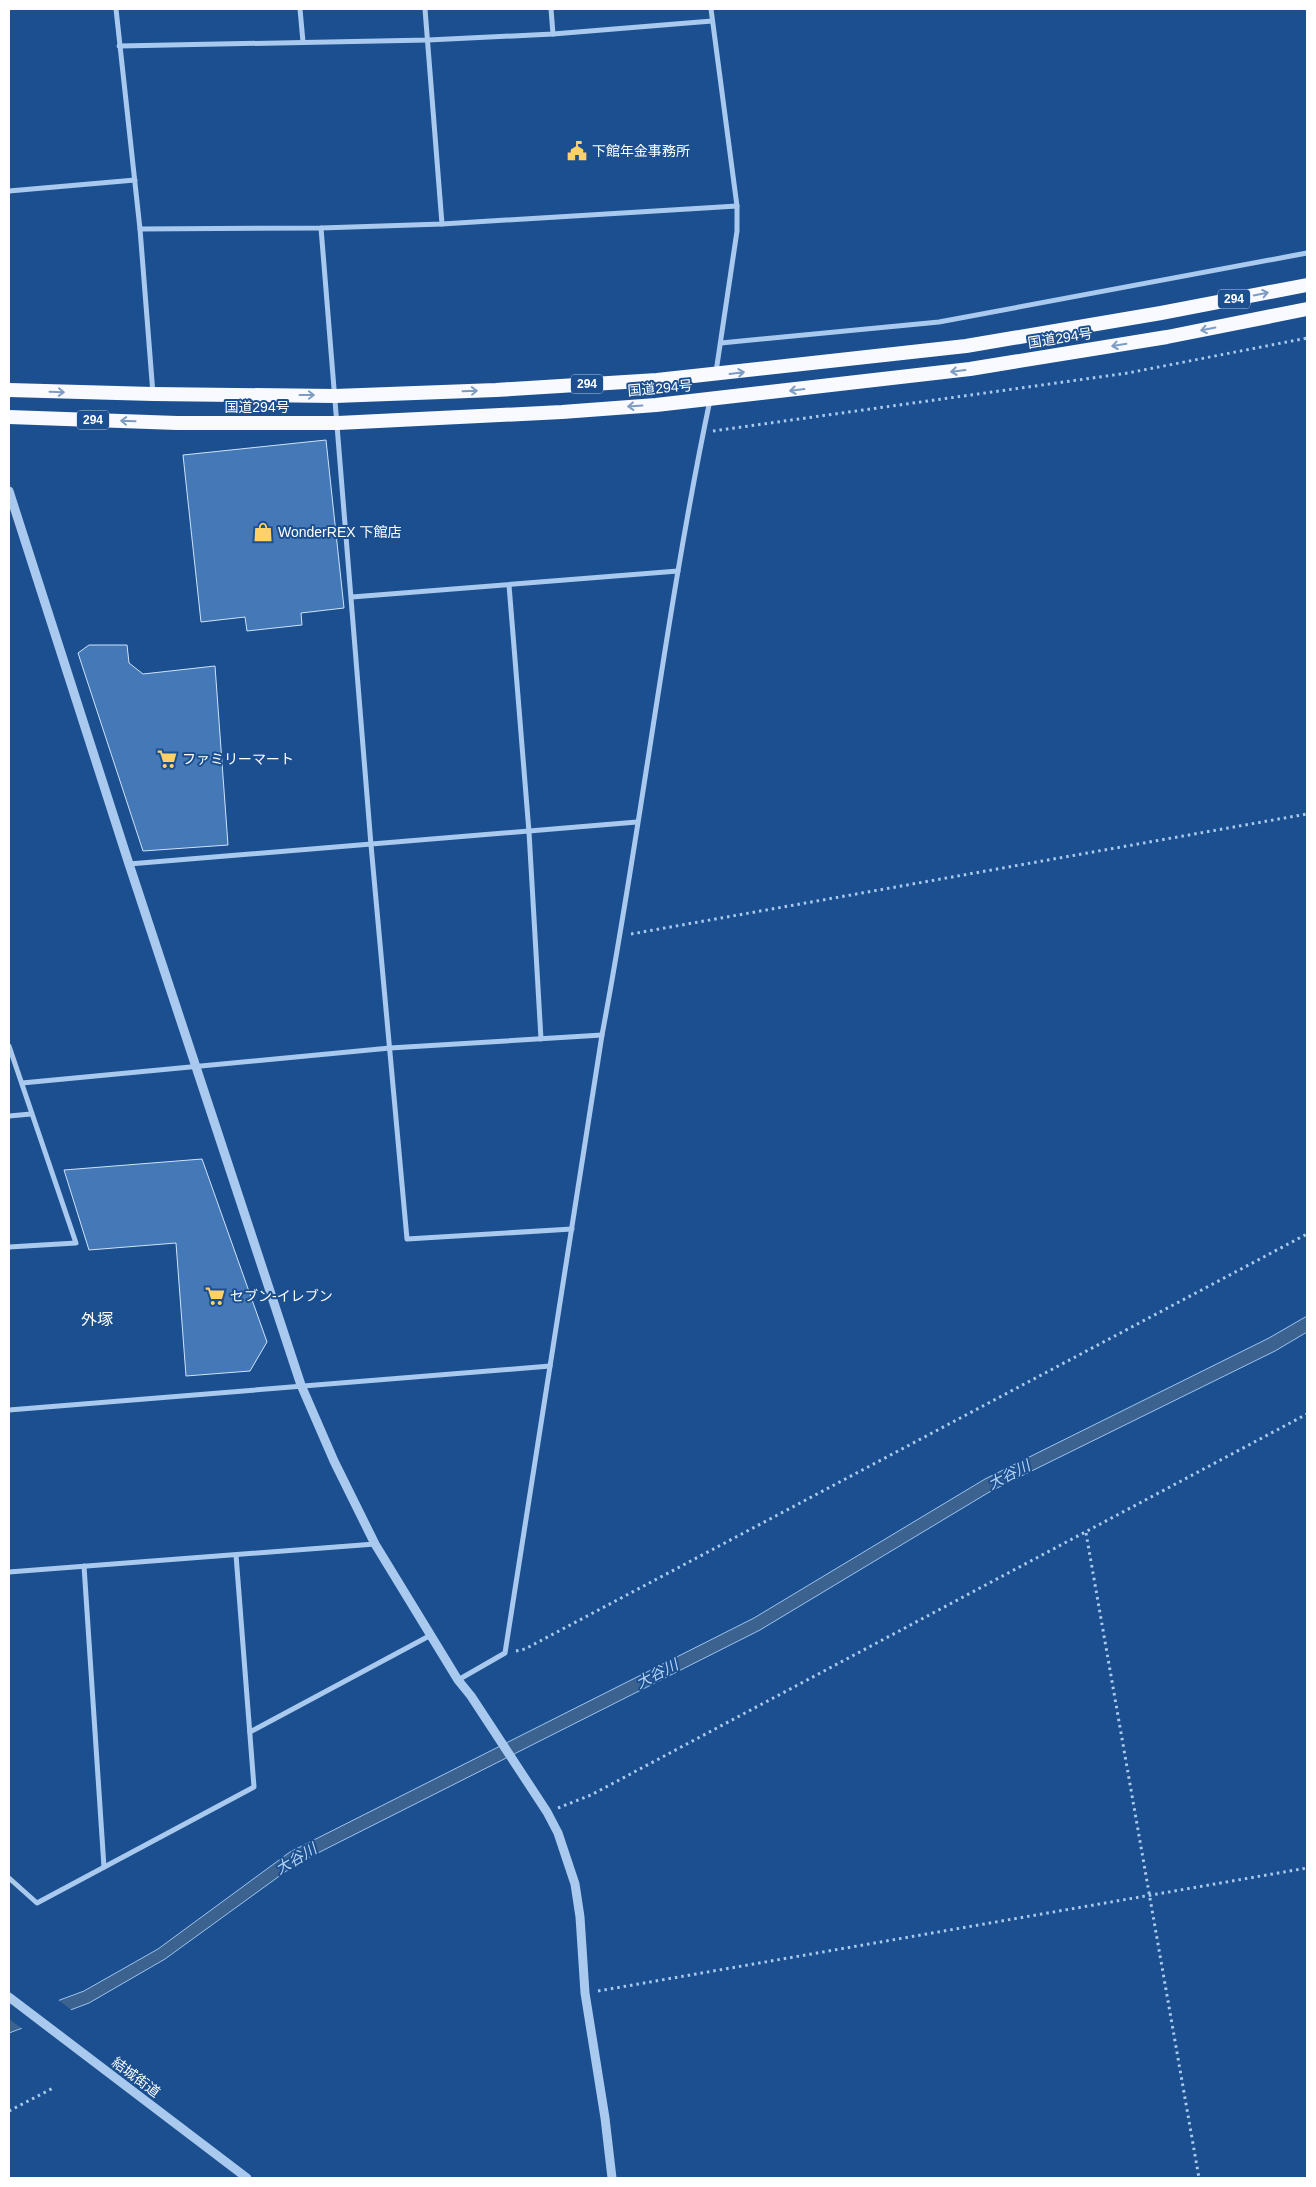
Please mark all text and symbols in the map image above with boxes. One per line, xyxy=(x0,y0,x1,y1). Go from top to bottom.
public building icon: 下館年金事務所 xyxy=(566,140,588,162)
place label: 下館年金事務所 xyxy=(592,143,690,159)
one-way arrow xyxy=(1252,289,1268,298)
road number: 294 xyxy=(1218,290,1250,308)
one-way arrow xyxy=(1200,324,1216,334)
street label: 国道294号 xyxy=(1026,325,1094,351)
one-way arrow xyxy=(1111,340,1127,350)
one-way arrow xyxy=(950,366,966,376)
one-way arrow xyxy=(728,368,744,378)
road number: 294 xyxy=(571,374,603,394)
street label: 国道294号 xyxy=(627,377,693,399)
one-way arrow xyxy=(789,385,805,395)
one-way arrow xyxy=(462,386,478,396)
one-way arrow xyxy=(49,387,65,396)
one-way arrow xyxy=(299,391,315,400)
street label: 国道294号 xyxy=(224,399,290,415)
one-way arrow xyxy=(627,402,643,411)
road number: 294 xyxy=(77,410,109,430)
one-way arrow xyxy=(120,417,136,426)
shop icon: WonderREX 下館店 xyxy=(252,521,274,543)
place label: WonderREX 下館店 xyxy=(278,524,401,540)
supermarket icon: ファミリーマート xyxy=(156,748,178,770)
place label: ファミリーマート xyxy=(182,751,294,767)
supermarket icon: セブン-イレブン xyxy=(204,1285,226,1307)
place label: セブン-イレブン xyxy=(230,1288,333,1304)
district label: 外塚 xyxy=(81,1311,113,1328)
water label: 大谷川 xyxy=(985,1456,1034,1492)
water label: 大谷川 xyxy=(633,1655,682,1691)
water label: 大谷川 xyxy=(272,1839,321,1877)
street label: 結城街道 xyxy=(109,2054,163,2100)

